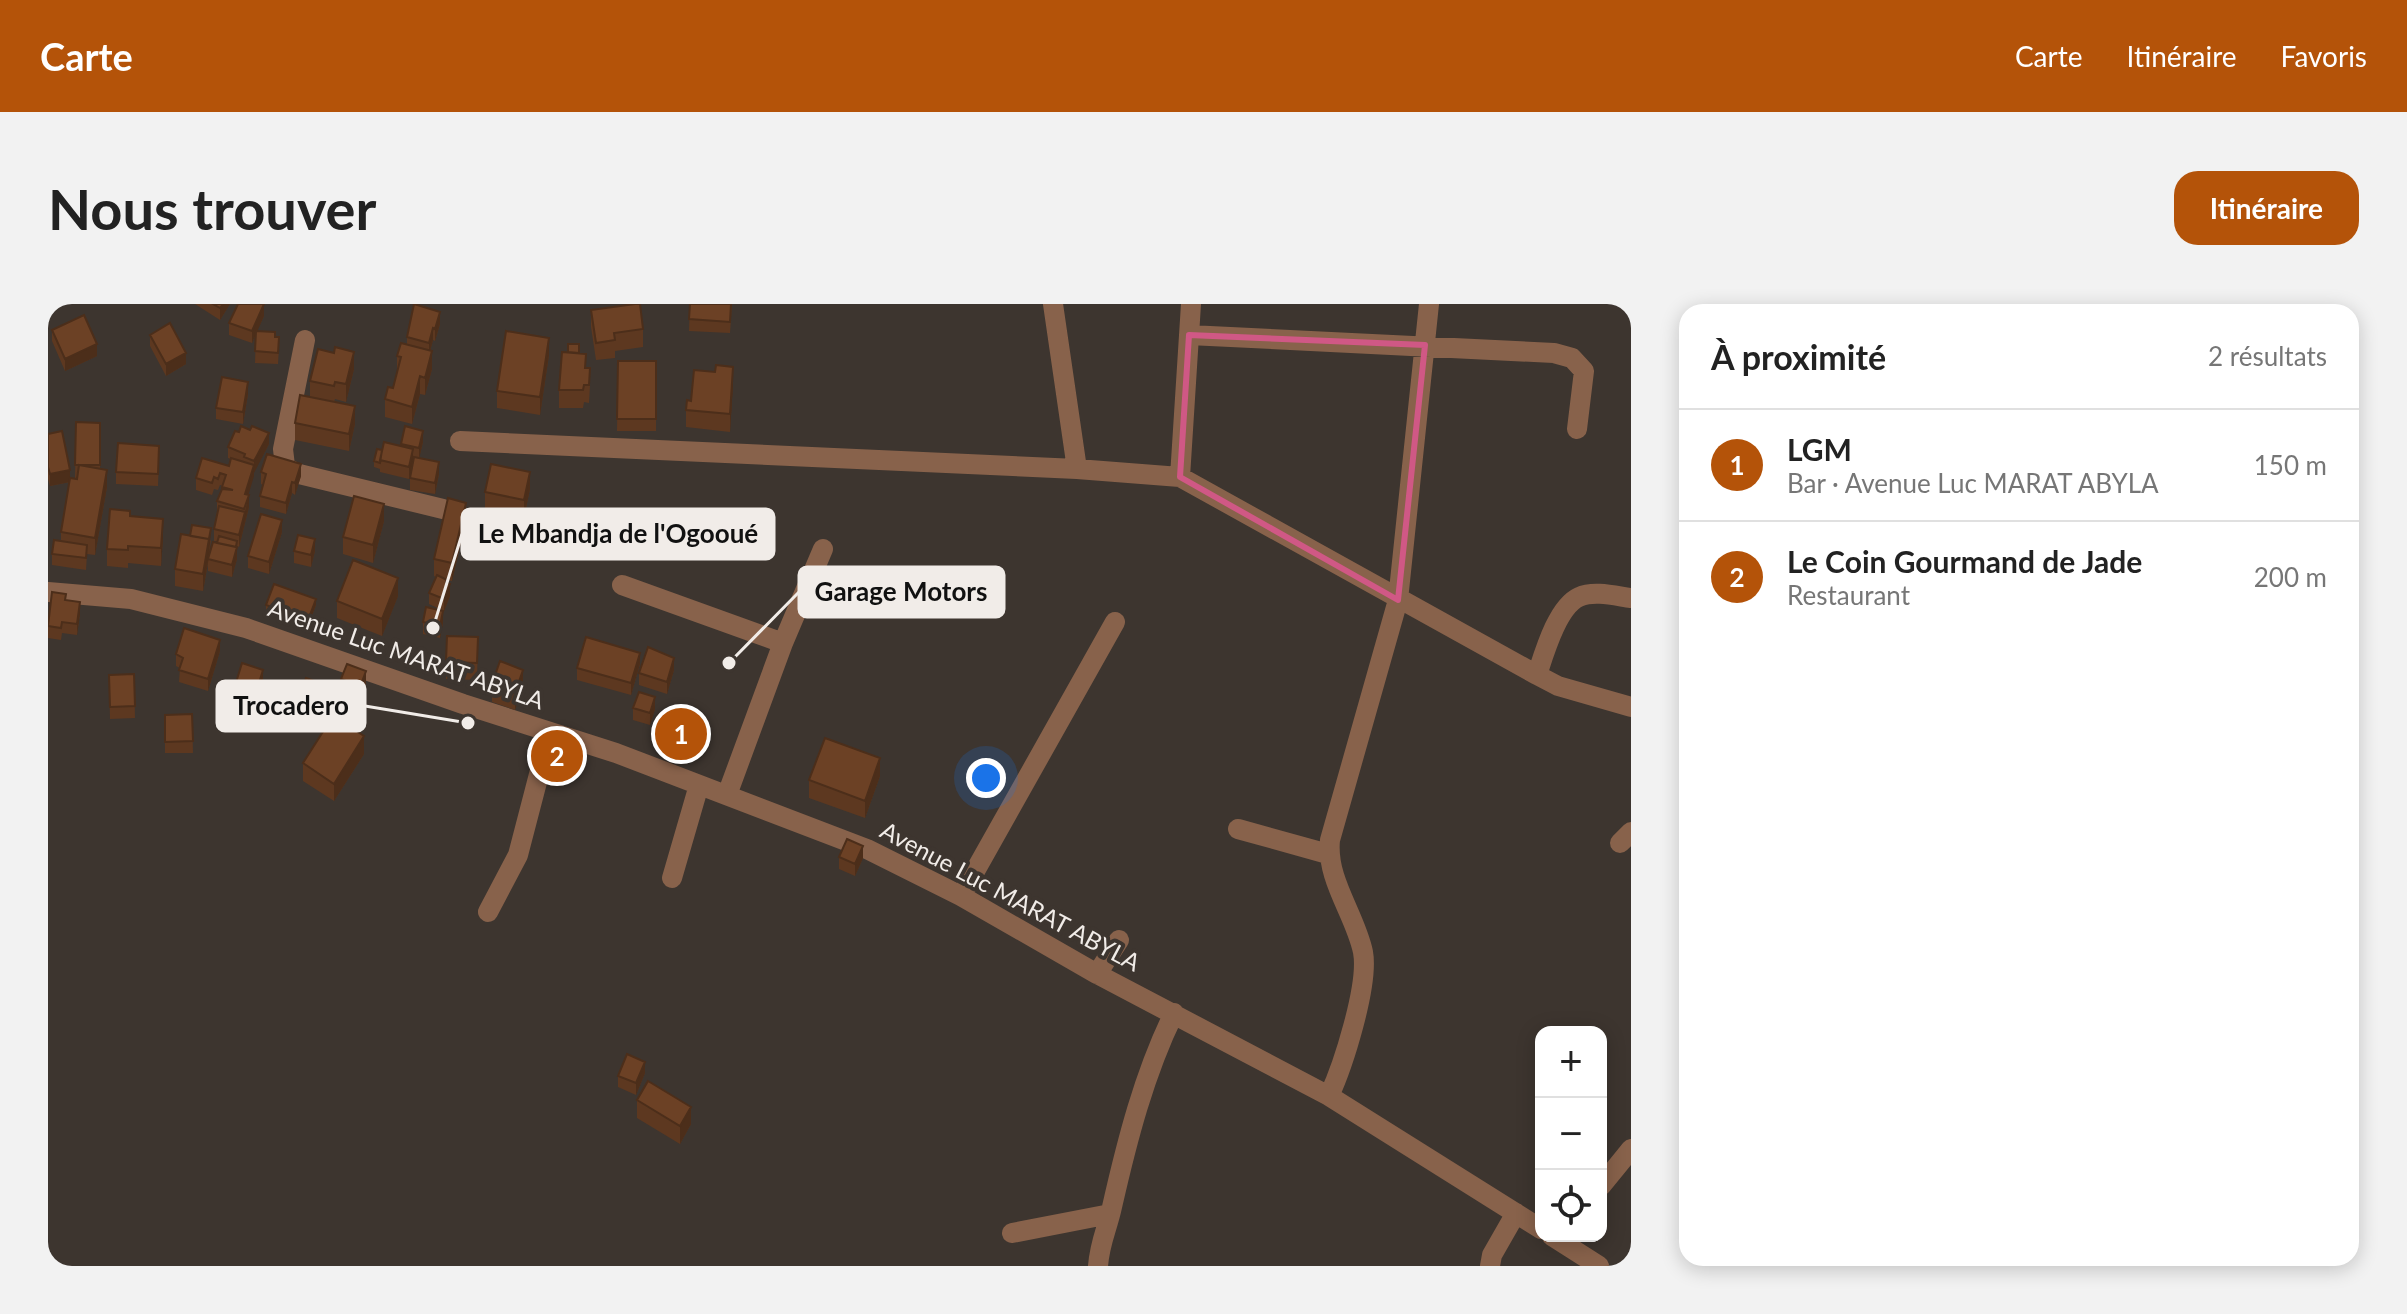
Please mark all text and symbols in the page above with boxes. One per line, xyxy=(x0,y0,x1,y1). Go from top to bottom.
text: Carte xyxy=(40,33,133,79)
text: Carte xyxy=(2015,39,2082,73)
text: Itinéraire xyxy=(2126,39,2237,73)
text: Favoris xyxy=(2281,39,2367,73)
button: Itinéraire xyxy=(2174,171,2359,245)
text: Nous trouver xyxy=(48,175,376,242)
text: À proximité xyxy=(1711,336,1886,377)
text: 2 résultats xyxy=(2208,340,2327,372)
text: LGM xyxy=(1787,431,1852,467)
text: 1 xyxy=(1729,449,1745,481)
text: 150 m xyxy=(2254,449,2327,481)
text: Bar · Avenue Luc MARAT ABYLA xyxy=(1787,467,2159,499)
callout: Le Mbandja de l'Ogooué xyxy=(462,509,774,559)
text: Le Mbandja de l'Ogooué xyxy=(478,517,758,549)
text: Le Coin Gourmand de Jade xyxy=(1787,543,2142,579)
text: 2 xyxy=(1729,561,1745,593)
text: 200 m xyxy=(2254,561,2327,593)
callout: Garage Motors xyxy=(799,567,1004,617)
text: Garage Motors xyxy=(815,575,987,607)
text: Restaurant xyxy=(1787,579,1910,611)
street label: Avenue Luc MARAT ABYLA xyxy=(265,593,549,715)
callout: Trocadero xyxy=(217,681,365,731)
text: Trocadero xyxy=(233,689,349,721)
pin: 1 xyxy=(655,704,707,764)
pin: 2 xyxy=(531,726,583,786)
your location xyxy=(966,758,1006,798)
street label: Avenue Luc MARAT ABYLA xyxy=(876,815,1146,977)
map controls xyxy=(1535,1026,1607,1242)
button: + xyxy=(1535,1026,1607,1098)
button: − xyxy=(1535,1098,1607,1170)
button: locate xyxy=(1535,1170,1607,1242)

